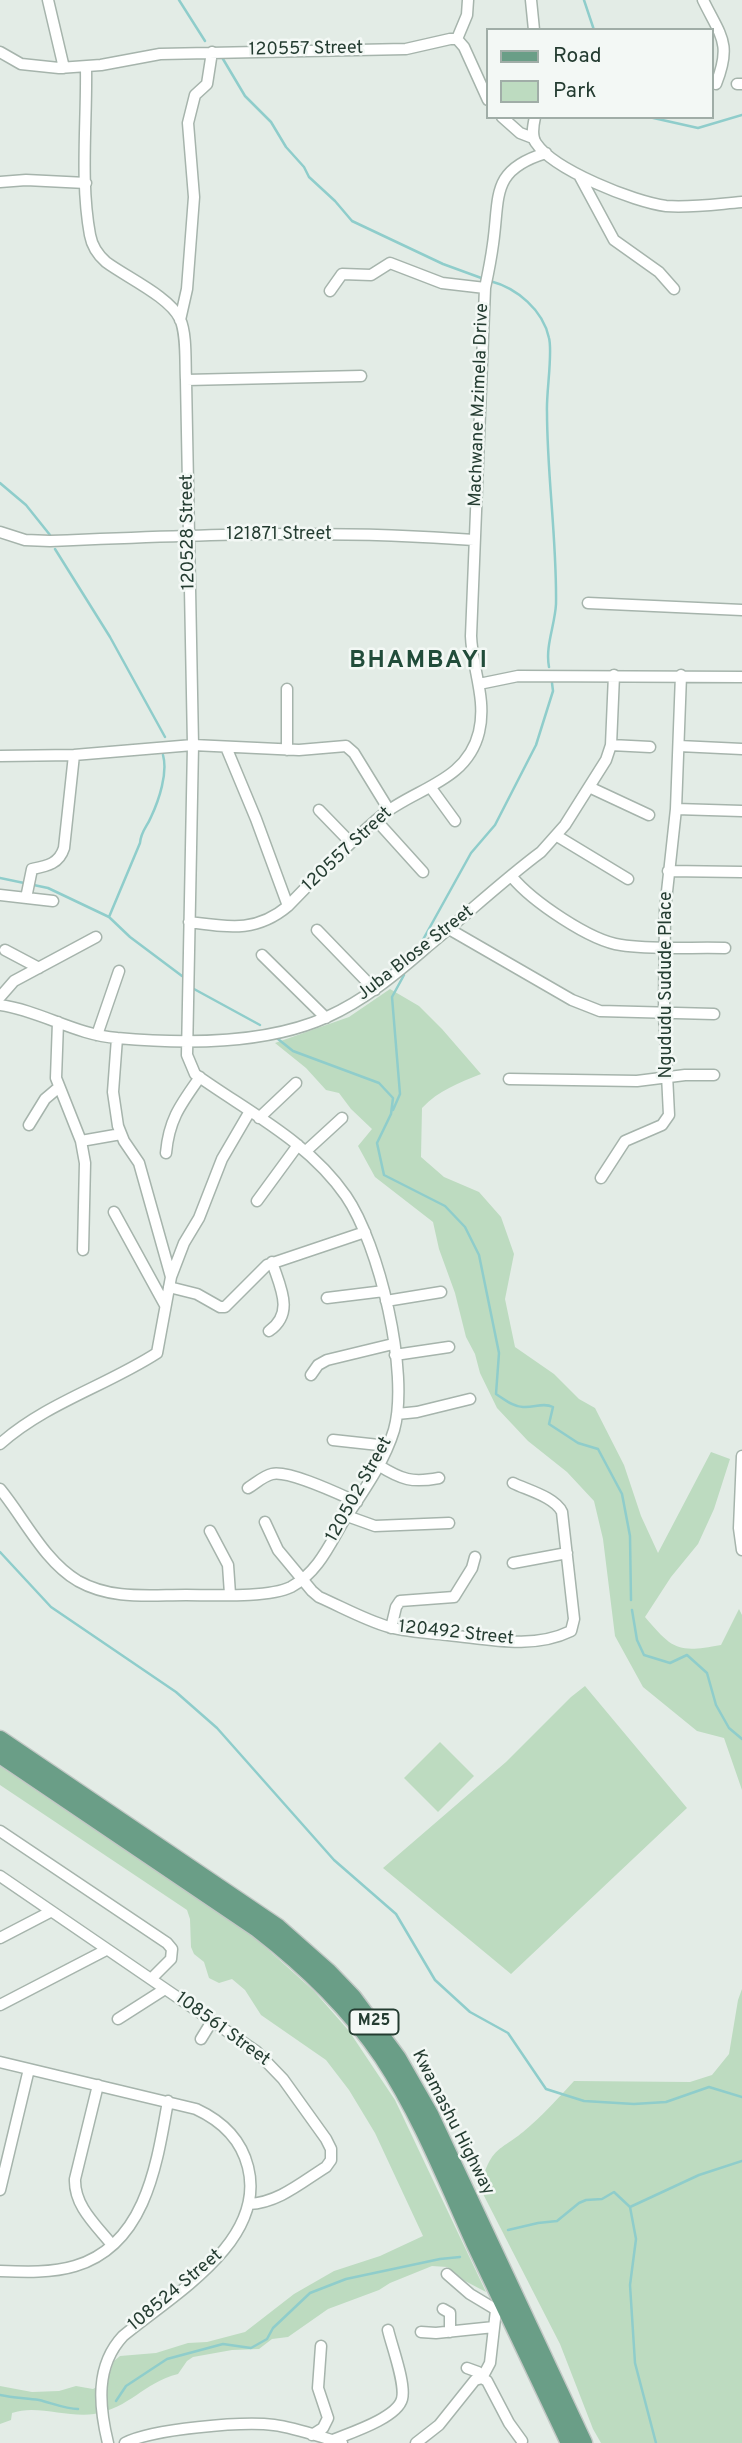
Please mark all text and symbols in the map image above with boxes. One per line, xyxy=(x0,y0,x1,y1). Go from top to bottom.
legend xyxy=(486,28,714,119)
street label: 120557 Street xyxy=(248,38,364,62)
text: Road xyxy=(553,43,602,70)
text: Park xyxy=(553,78,596,105)
street label: Machwane Mzimela Drive xyxy=(466,303,494,507)
street label: 120528 Street xyxy=(177,474,201,590)
street label: 121871 Street xyxy=(226,524,332,546)
district label: BHAMBAYI xyxy=(350,648,488,676)
street label: 120557 Street xyxy=(299,803,397,897)
street label: Ngududu Sudude Place xyxy=(656,891,678,1079)
street label: Juba Blose Street xyxy=(353,902,479,1006)
street label: 120502 Street xyxy=(322,1434,398,1546)
street label: 120492 Street xyxy=(397,1617,515,1651)
street label: 108561 Street xyxy=(170,1988,274,2072)
road number: M25 xyxy=(350,2010,398,2034)
street label: Kwamashu Highway xyxy=(406,2047,498,2199)
street label: 108524 Street xyxy=(125,2245,227,2337)

